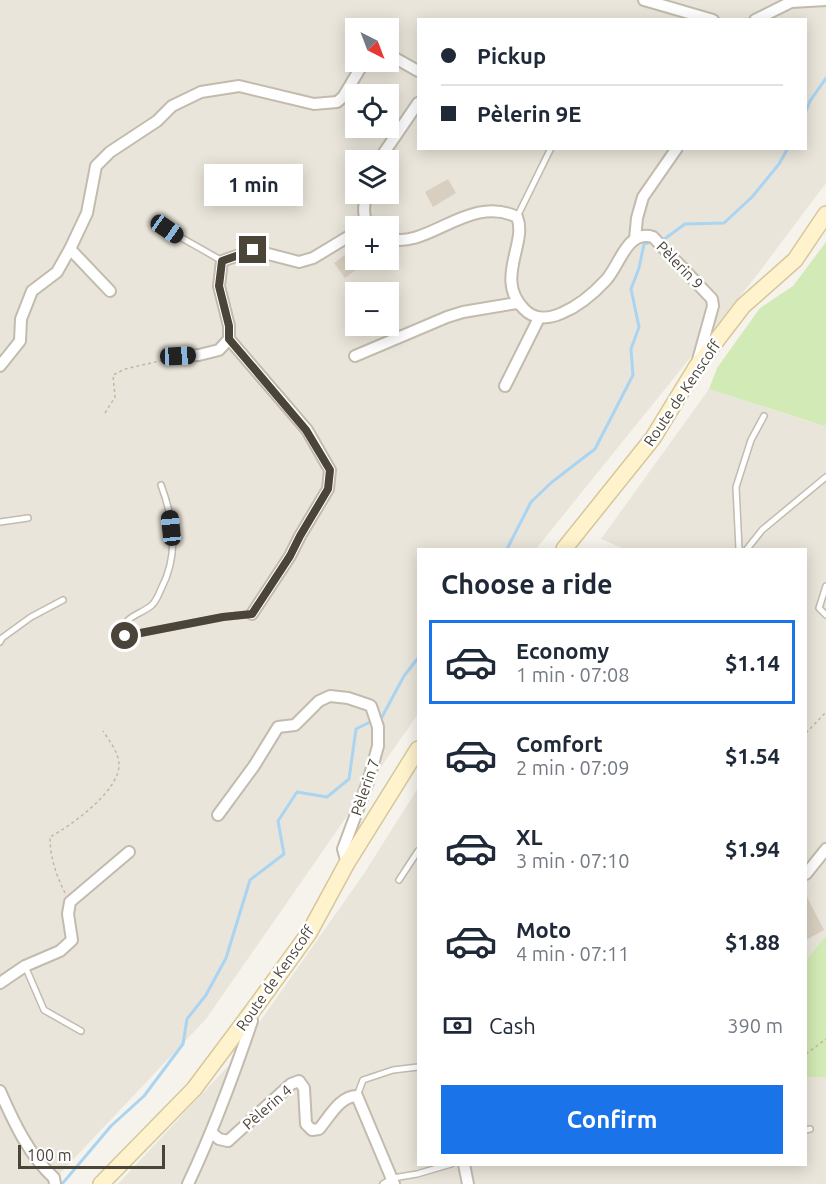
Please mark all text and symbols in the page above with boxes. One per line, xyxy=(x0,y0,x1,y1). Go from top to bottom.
north arrow xyxy=(345,18,399,72)
map controls xyxy=(345,18,399,336)
text: Pickup xyxy=(477,43,546,68)
button: locate xyxy=(345,84,399,138)
text: Pèlerin 9E xyxy=(477,101,581,126)
button: layers xyxy=(345,150,399,204)
callout: 1 min xyxy=(204,163,302,205)
text: 1 min xyxy=(228,173,279,196)
car xyxy=(147,211,187,247)
button: + xyxy=(345,216,399,270)
route end xyxy=(239,236,266,263)
street label: Pèlerin 9 xyxy=(653,238,707,292)
button: − xyxy=(345,282,399,336)
street label: Route de Kenscoff xyxy=(640,336,724,449)
car xyxy=(160,346,196,366)
car xyxy=(160,509,182,547)
text: Choose a ride xyxy=(441,569,613,599)
route start xyxy=(111,622,138,649)
icon: car xyxy=(444,635,498,689)
text: Economy xyxy=(516,638,609,663)
text: $1.14 xyxy=(725,650,780,675)
text: 1 min · 07:08 xyxy=(516,663,630,686)
icon: car xyxy=(444,728,498,782)
text: Comfort xyxy=(516,731,603,756)
text: $1.54 xyxy=(725,743,780,768)
street label: Pèlerin 7 xyxy=(347,756,383,818)
text: 2 min · 07:09 xyxy=(516,756,630,779)
icon: car xyxy=(444,821,498,875)
text: XL xyxy=(516,824,543,849)
text: $1.94 xyxy=(725,836,780,861)
text: 3 min · 07:10 xyxy=(516,849,630,872)
icon: car xyxy=(444,914,498,968)
text: Moto xyxy=(516,917,571,942)
street label: Route de Kenscoff xyxy=(232,922,318,1034)
text: $1.88 xyxy=(725,929,780,954)
text: 4 min · 07:11 xyxy=(516,942,630,965)
icon: cash xyxy=(441,1009,474,1042)
text: Cash xyxy=(489,1013,536,1038)
text: 390 m xyxy=(727,1014,783,1037)
street label: Pèlerin 4 xyxy=(239,1081,295,1133)
button: Confirm xyxy=(441,1085,783,1154)
scale bar xyxy=(18,1142,165,1170)
text: 100 m xyxy=(27,1146,72,1164)

